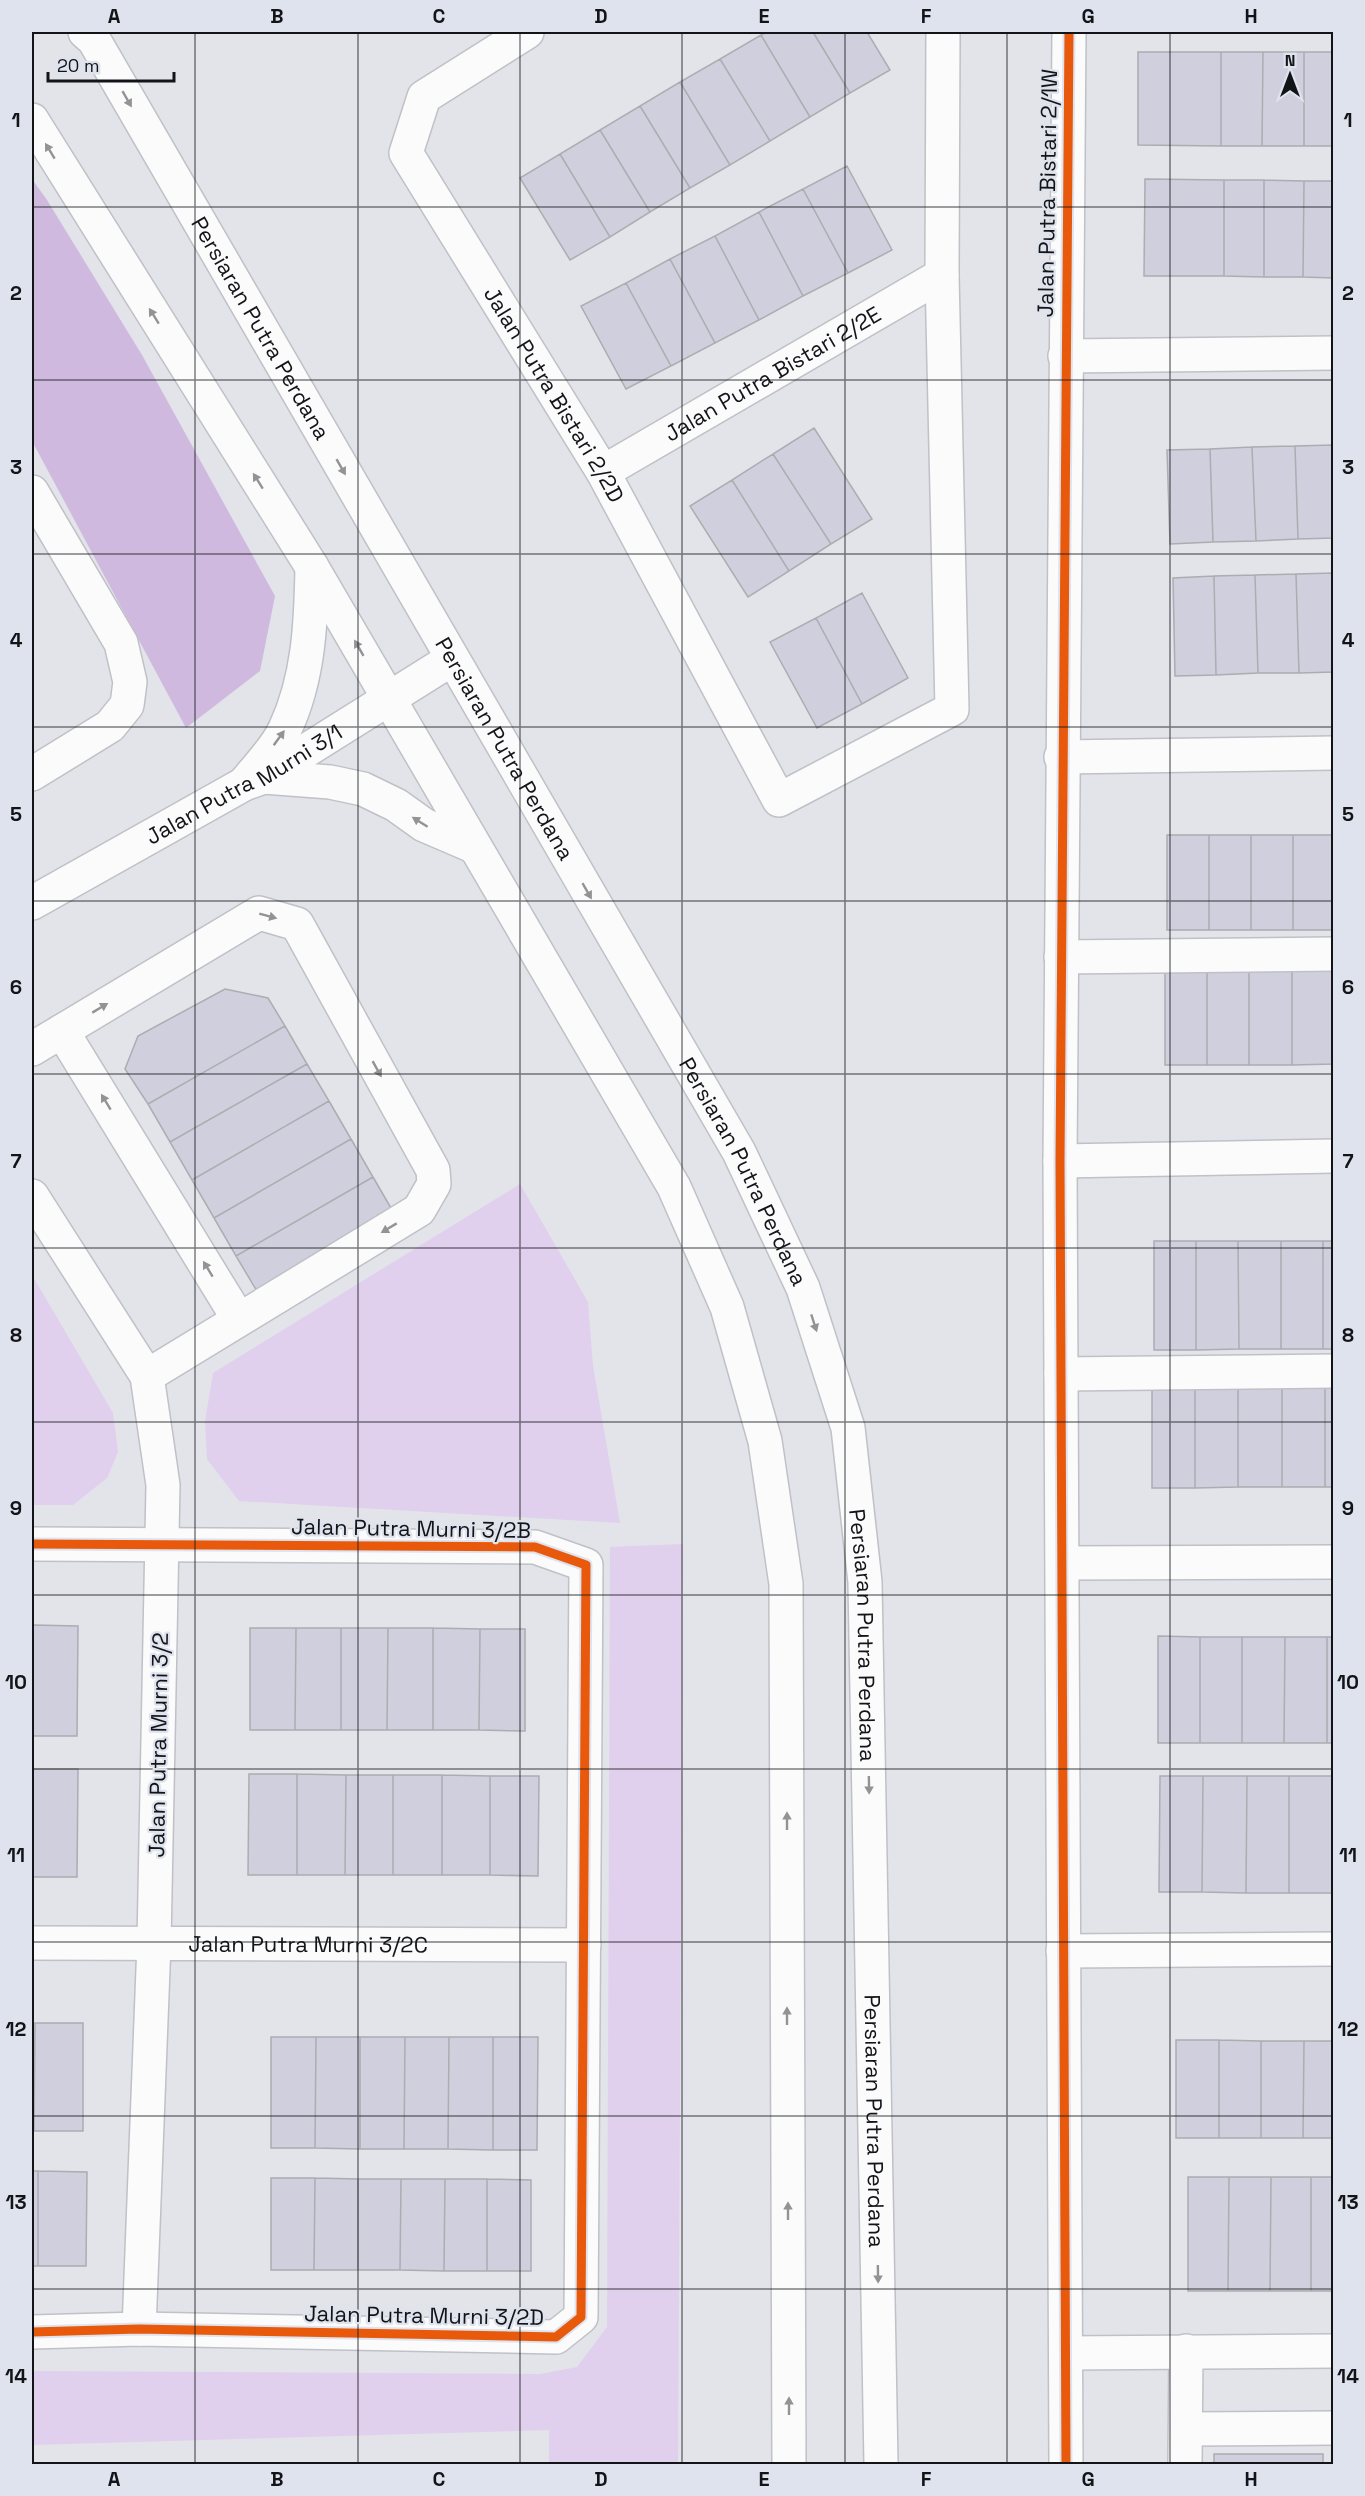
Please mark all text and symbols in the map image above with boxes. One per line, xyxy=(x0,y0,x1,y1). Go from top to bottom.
text: A xyxy=(108,3,121,29)
text: B xyxy=(270,3,284,29)
text: C xyxy=(433,3,446,29)
text: D xyxy=(594,3,608,29)
text: E xyxy=(758,3,770,29)
text: F xyxy=(921,3,932,29)
text: G xyxy=(1081,3,1095,29)
text: H xyxy=(1244,3,1258,29)
scale bar xyxy=(48,45,174,83)
north arrow xyxy=(1260,45,1320,105)
text: N xyxy=(1285,50,1295,71)
text: 20 m xyxy=(57,54,100,77)
street label: Jalan Putra Bistari 2/1W xyxy=(1031,69,1063,317)
one-way arrow xyxy=(122,90,132,107)
text: 1 xyxy=(11,107,21,133)
text: 1 xyxy=(1343,107,1353,133)
one-way arrow xyxy=(45,143,56,159)
street label: Persiaran Putra Perdana xyxy=(185,211,337,445)
text: 2 xyxy=(10,280,22,306)
text: 2 xyxy=(1342,280,1354,306)
street label: Jalan Putra Bistari 2/2D xyxy=(478,281,631,507)
street label: Jalan Putra Bistari 2/2E xyxy=(659,300,886,447)
one-way arrow xyxy=(149,308,160,324)
text: 3 xyxy=(10,454,22,480)
text: 3 xyxy=(1342,454,1354,480)
one-way arrow xyxy=(336,459,346,476)
one-way arrow xyxy=(253,473,264,489)
text: 4 xyxy=(10,627,23,653)
text: 4 xyxy=(1342,627,1355,653)
street label: Persiaran Putra Perdana xyxy=(429,632,581,865)
one-way arrow xyxy=(354,639,364,656)
street label: Jalan Putra Murni 3/1 xyxy=(141,718,347,850)
one-way arrow xyxy=(273,730,285,746)
text: 5 xyxy=(10,801,22,827)
text: 5 xyxy=(1342,801,1354,827)
one-way arrow xyxy=(412,816,429,827)
one-way arrow xyxy=(582,883,593,899)
one-way arrow xyxy=(259,912,277,921)
text: 6 xyxy=(10,974,22,1000)
text: 6 xyxy=(1342,974,1354,1000)
one-way arrow xyxy=(92,1003,108,1014)
street label: Persiaran Putra Perdana xyxy=(673,1052,814,1290)
one-way arrow xyxy=(372,1060,382,1077)
one-way arrow xyxy=(100,1094,111,1110)
text: 7 xyxy=(10,1148,22,1174)
text: 7 xyxy=(1342,1148,1354,1174)
one-way arrow xyxy=(381,1222,397,1233)
one-way arrow xyxy=(202,1260,213,1277)
one-way arrow xyxy=(810,1314,820,1332)
text: 8 xyxy=(10,1322,22,1348)
text: 8 xyxy=(1342,1322,1354,1348)
text: 9 xyxy=(10,1495,22,1521)
text: 9 xyxy=(1342,1495,1354,1521)
street label: Persiaran Putra Perdana xyxy=(843,1507,882,1762)
street label: Jalan Putra Murni 3/2B xyxy=(291,1512,531,1544)
street label: Jalan Putra Murni 3/2 xyxy=(142,1632,174,1858)
text: 10 xyxy=(5,1669,27,1695)
text: 10 xyxy=(1337,1669,1359,1695)
one-way arrow xyxy=(864,1775,873,1794)
one-way arrow xyxy=(782,1812,792,1831)
text: 11 xyxy=(7,1842,25,1868)
text: 11 xyxy=(1339,1842,1357,1868)
street label: Jalan Putra Murni 3/2C xyxy=(188,1930,428,1958)
street label: Persiaran Putra Perdana xyxy=(858,1994,891,2248)
one-way arrow xyxy=(782,2007,792,2026)
text: 12 xyxy=(6,2016,27,2042)
text: 12 xyxy=(1338,2016,1359,2042)
text: 13 xyxy=(5,2189,27,2215)
text: 13 xyxy=(1337,2189,1359,2215)
one-way arrow xyxy=(783,2202,793,2221)
one-way arrow xyxy=(873,2264,882,2283)
street label: Jalan Putra Murni 3/2D xyxy=(304,2299,544,2331)
text: 14 xyxy=(5,2363,27,2389)
text: 14 xyxy=(1337,2363,1359,2389)
one-way arrow xyxy=(784,2397,794,2416)
text: A xyxy=(108,2466,121,2492)
text: B xyxy=(270,2466,284,2492)
text: C xyxy=(433,2466,446,2492)
text: D xyxy=(594,2466,608,2492)
text: E xyxy=(758,2466,770,2492)
text: F xyxy=(921,2466,932,2492)
text: G xyxy=(1081,2466,1095,2492)
text: H xyxy=(1244,2466,1258,2492)

